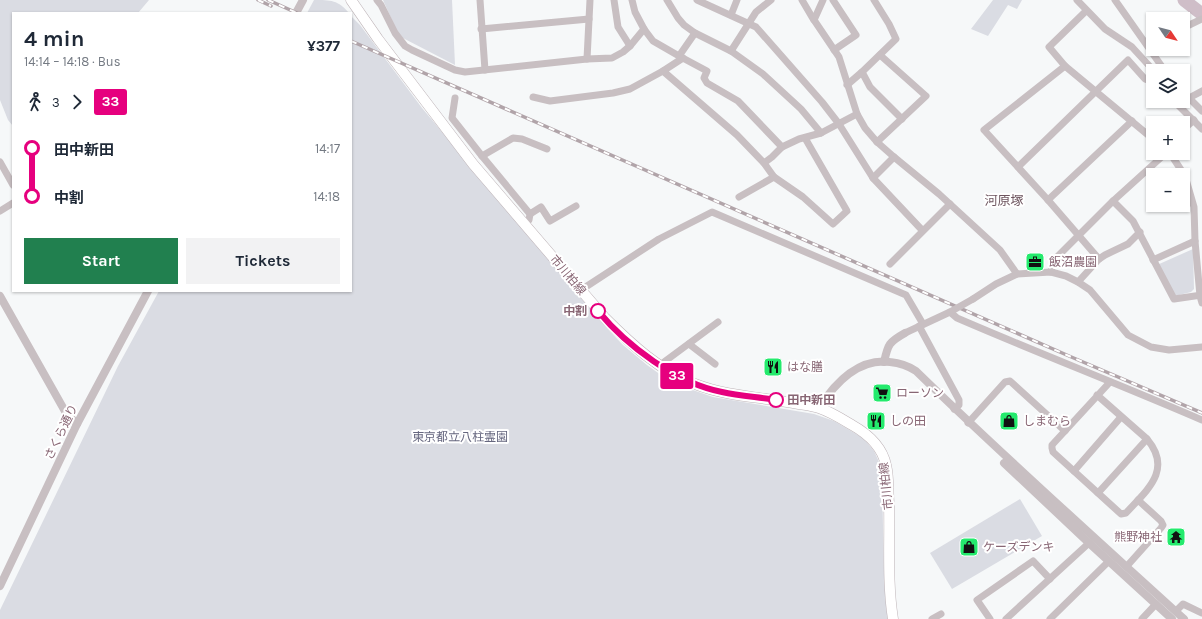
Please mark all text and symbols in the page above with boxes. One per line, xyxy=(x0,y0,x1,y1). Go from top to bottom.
north arrow xyxy=(1146,12,1190,56)
map controls xyxy=(1146,12,1190,212)
text: 4 min xyxy=(24,26,84,52)
text: ¥377 xyxy=(307,37,340,55)
text: 14:14 – 14:18 · Bus xyxy=(24,54,121,69)
button: layers xyxy=(1146,64,1190,108)
icon: walk xyxy=(24,91,46,113)
icon: forward xyxy=(66,91,88,113)
text: 33 xyxy=(102,93,119,110)
text: 3 xyxy=(52,95,60,110)
button: + xyxy=(1146,116,1190,160)
text: 田中新田 xyxy=(54,141,114,159)
text: 14:17 xyxy=(315,141,340,156)
button: − xyxy=(1146,168,1190,212)
text: 中割 xyxy=(54,189,84,207)
text: 14:18 xyxy=(313,189,340,204)
district label: 河原塚 xyxy=(984,193,1024,208)
button: Start xyxy=(24,238,178,284)
button: Tickets xyxy=(186,238,340,284)
office icon: 飯沼農園 xyxy=(1024,251,1046,273)
street label: 市川柏線 xyxy=(547,252,589,298)
place label: 飯沼農園 xyxy=(1049,255,1097,269)
marker: 中割 xyxy=(590,303,606,319)
place label: 中割 xyxy=(563,304,587,318)
restaurant icon: はな膳 xyxy=(762,356,784,378)
place label: はな膳 xyxy=(787,360,823,374)
line badge: 33 xyxy=(659,363,695,389)
text: 33 xyxy=(668,367,686,384)
supermarket icon: ローソン xyxy=(871,382,893,404)
place label: ローソン xyxy=(896,386,944,400)
marker: 田中新田 xyxy=(768,392,784,408)
place label: 田中新田 xyxy=(787,393,835,407)
street label: さくら通り xyxy=(42,402,80,462)
restaurant icon: しの田 xyxy=(865,410,887,432)
shop icon: しまむら xyxy=(998,410,1020,432)
place label: しの田 xyxy=(890,414,926,428)
place label: しまむら xyxy=(1023,414,1071,428)
park label: 東京都立八柱霊園 xyxy=(412,430,508,444)
street label: 市川柏線 xyxy=(877,461,895,511)
temple icon: 熊野神社 xyxy=(1165,526,1187,548)
place label: 熊野神社 xyxy=(1114,530,1162,544)
shop icon: ケーズデンキ xyxy=(958,536,980,558)
place label: ケーズデンキ xyxy=(983,540,1054,554)

